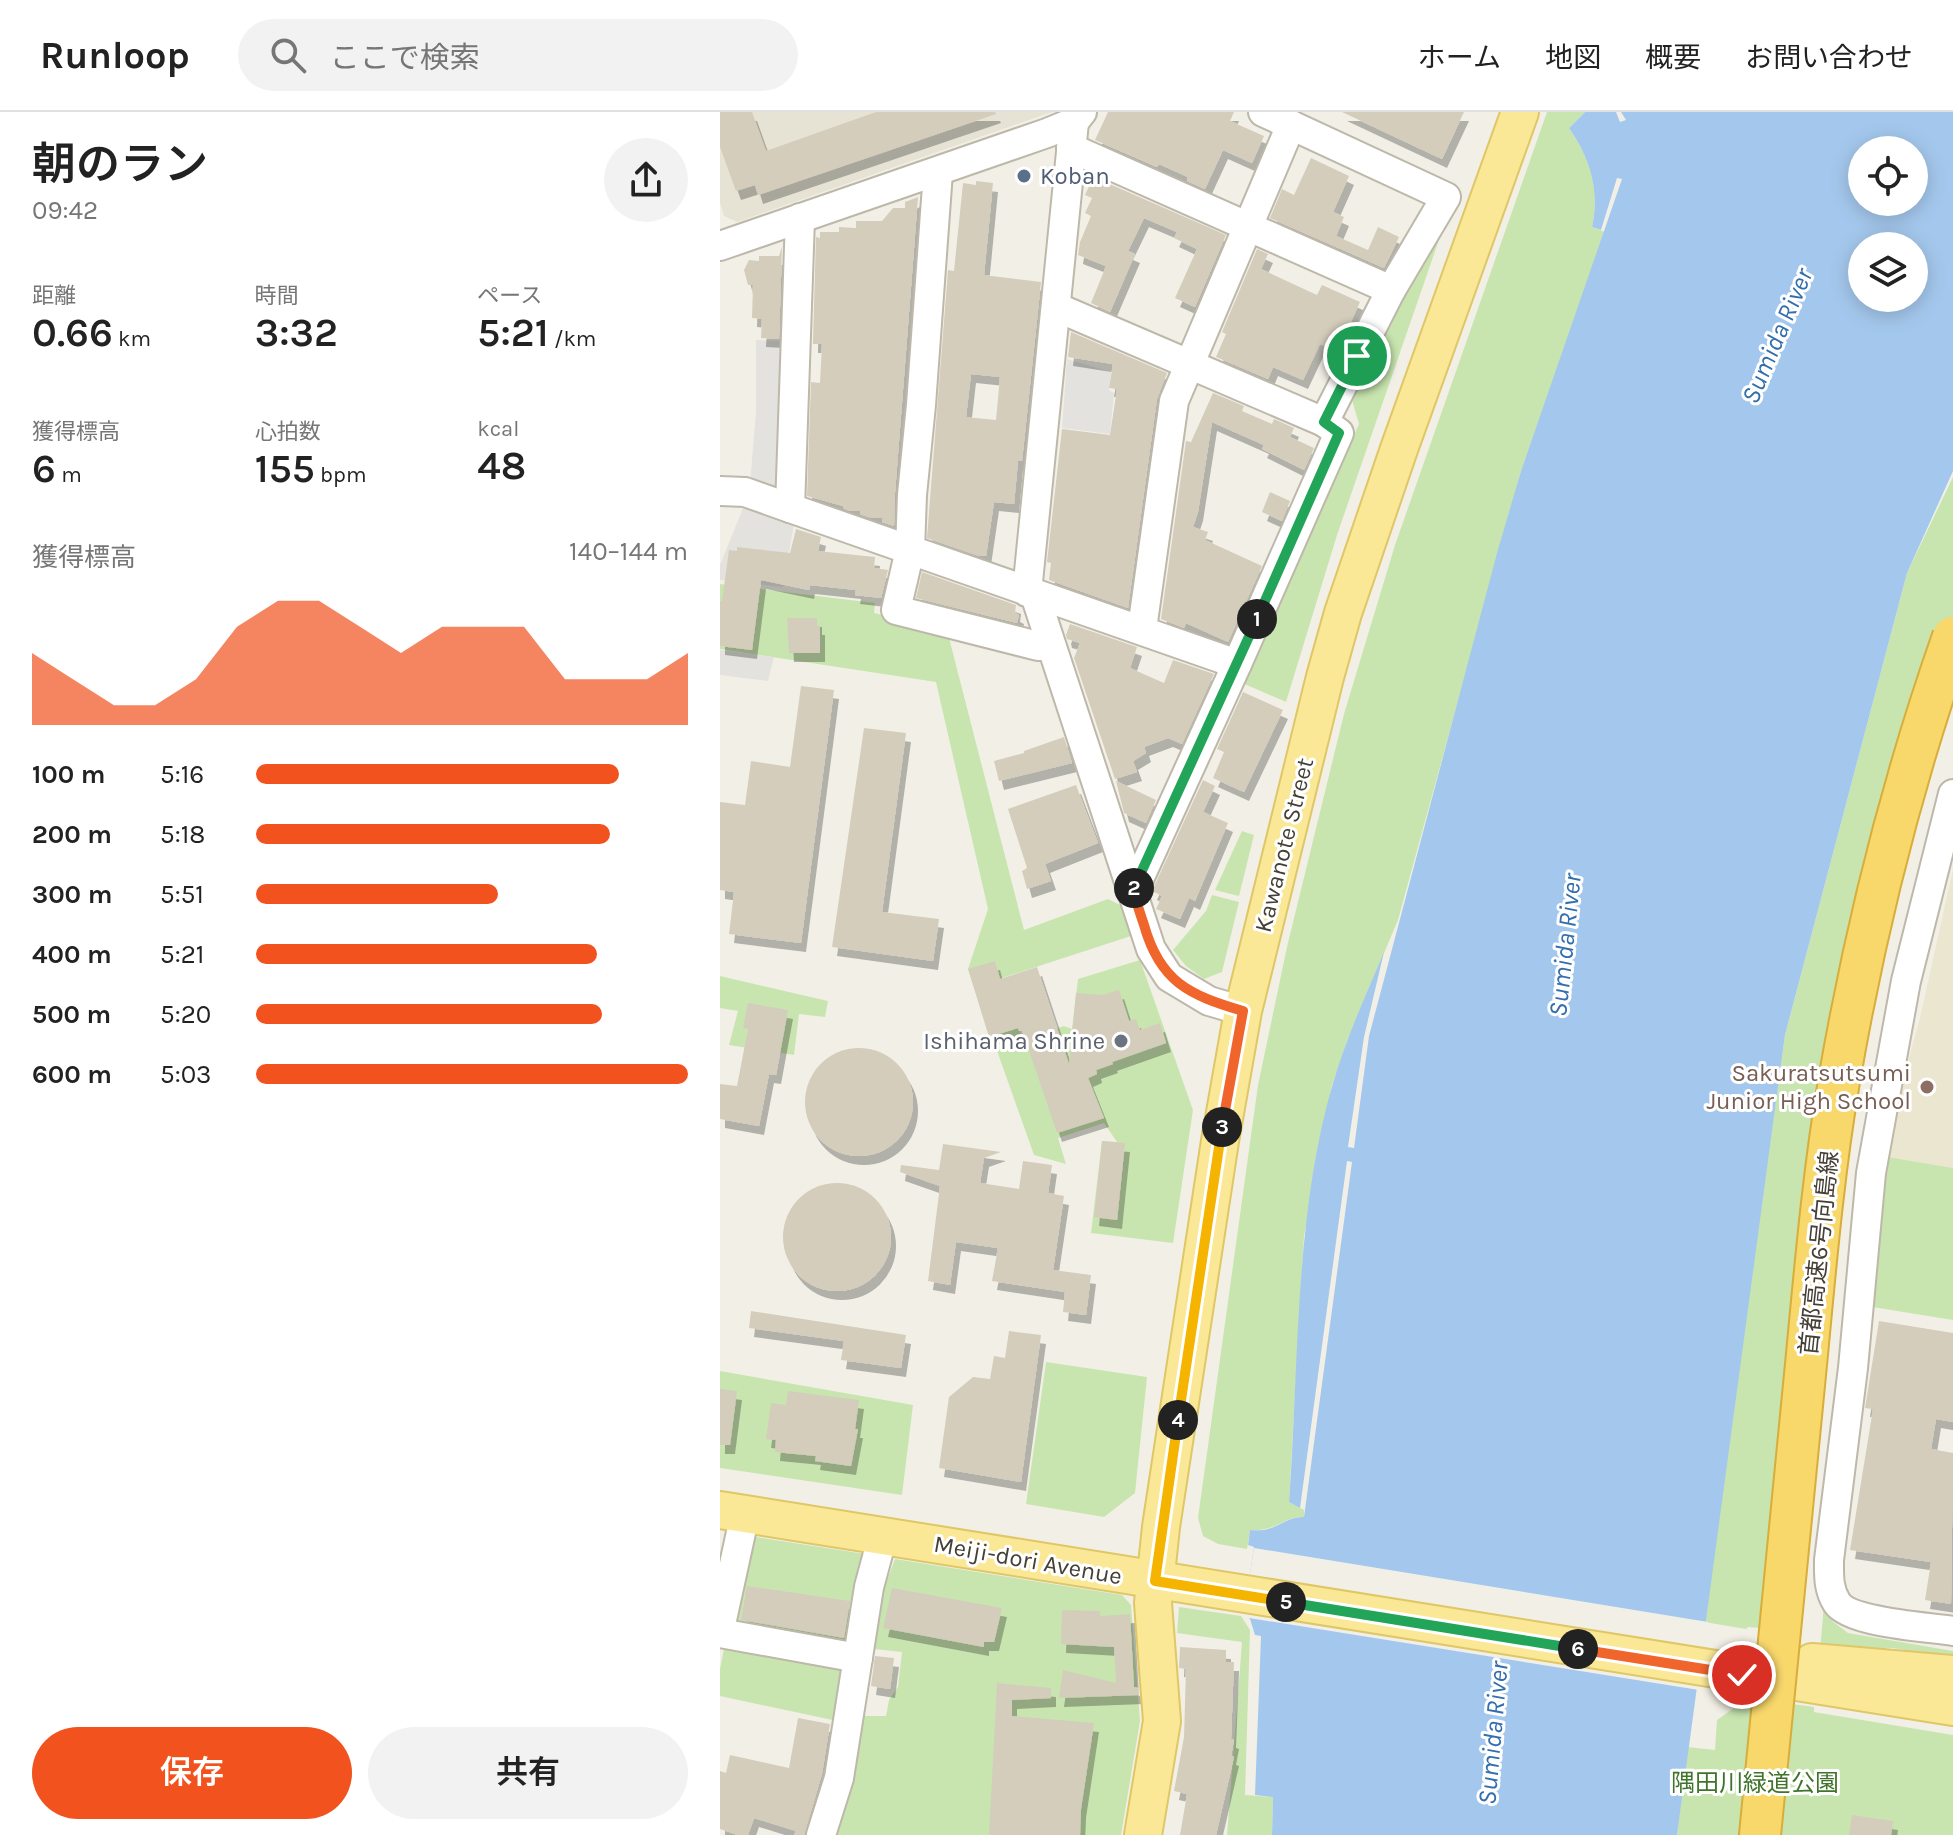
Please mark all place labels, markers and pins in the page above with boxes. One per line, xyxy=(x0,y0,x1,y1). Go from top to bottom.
place label: Koban xyxy=(1040,162,1110,190)
marker: Koban xyxy=(1015,167,1033,185)
pin xyxy=(1323,322,1391,390)
pin: 1 xyxy=(1237,599,1277,639)
pin: 2 xyxy=(1114,868,1154,908)
place label: Ishihama Shrine xyxy=(923,1027,1105,1055)
marker: Ishihama Shrine xyxy=(1112,1032,1130,1050)
place label: Sakuratsutsumi Junior High School xyxy=(1706,1059,1911,1115)
marker: Sakuratsutsumi Junior High School xyxy=(1918,1078,1936,1096)
pin: 3 xyxy=(1202,1107,1242,1147)
pin: 4 xyxy=(1158,1400,1198,1440)
pin: 5 xyxy=(1266,1582,1306,1622)
pin: 6 xyxy=(1558,1629,1598,1669)
pin xyxy=(1708,1641,1776,1709)

